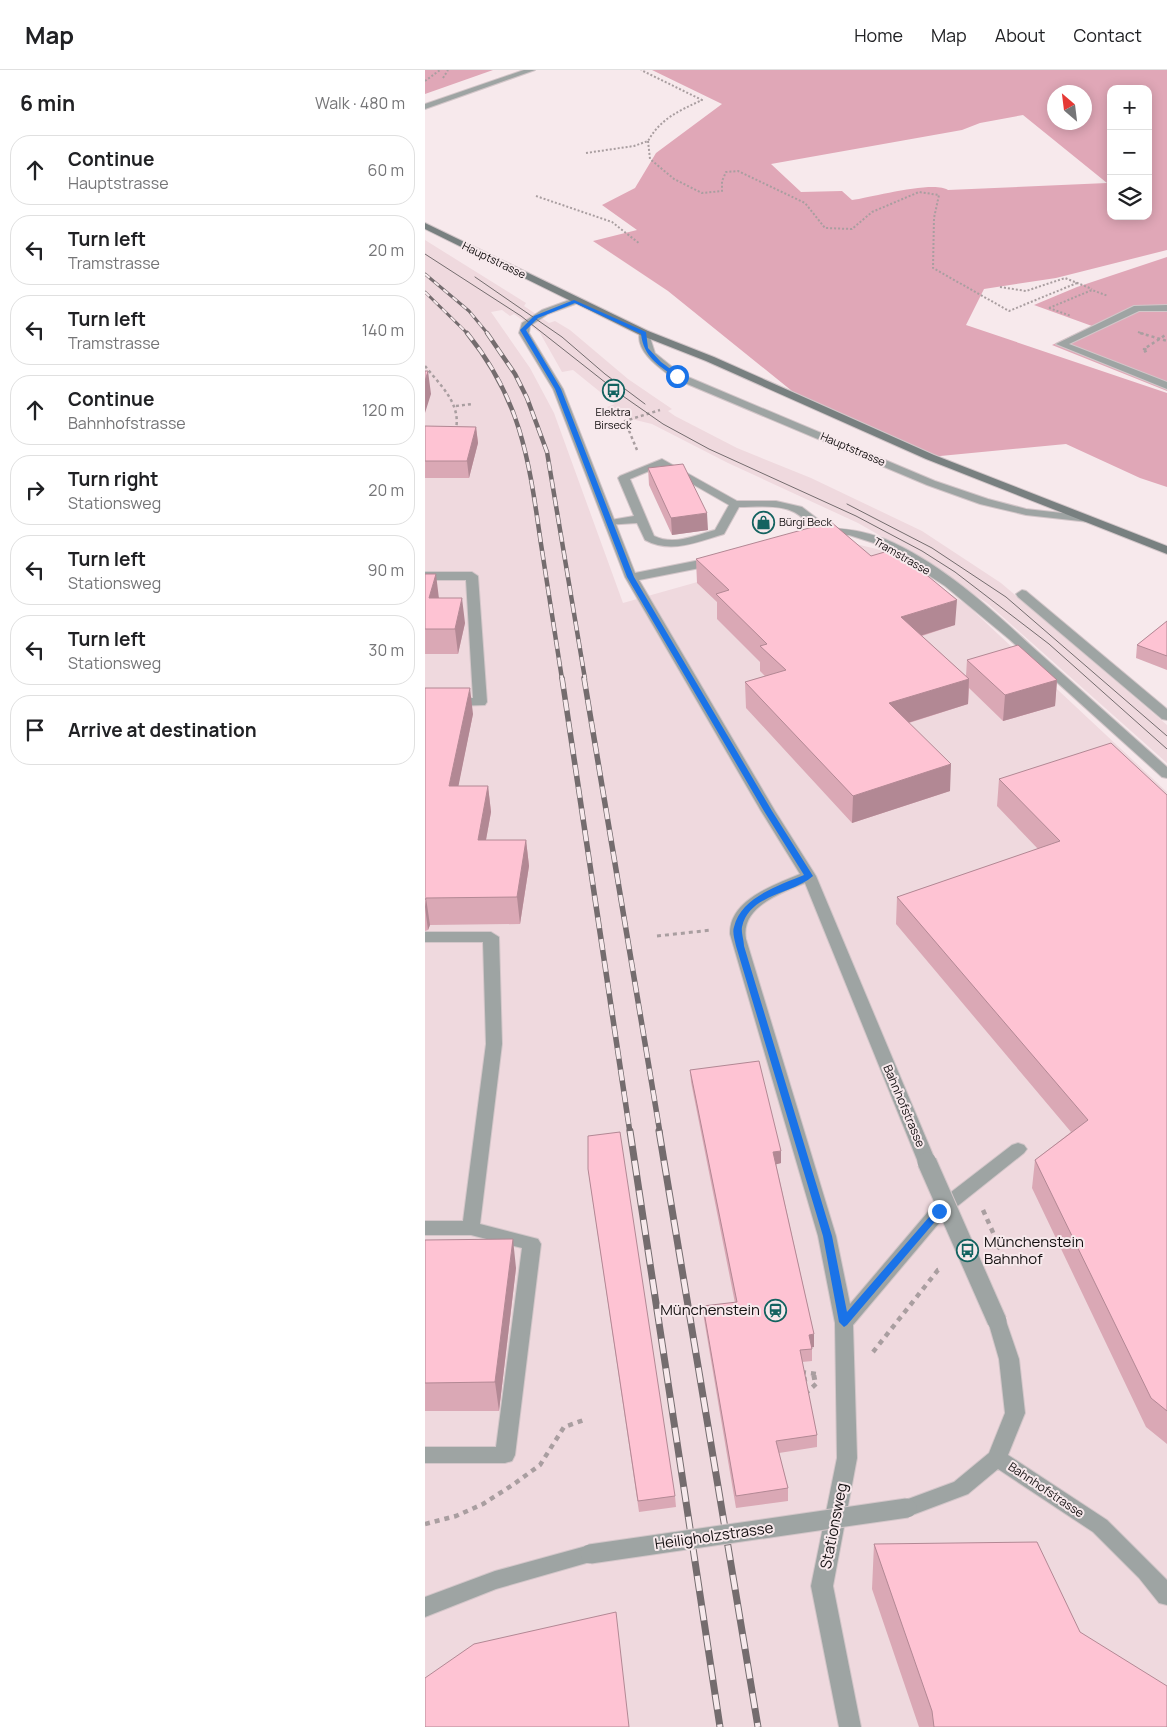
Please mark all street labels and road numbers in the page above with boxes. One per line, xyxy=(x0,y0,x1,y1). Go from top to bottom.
street label: Hauptstrasse xyxy=(460,238,529,282)
street label: Hauptstrasse xyxy=(818,428,888,469)
street label: Tramstrasse xyxy=(871,533,934,578)
street label: Bahnhofstrasse xyxy=(879,1062,930,1150)
street label: Bahnhofstrasse xyxy=(1005,1458,1088,1521)
street label: Stationsweg xyxy=(815,1481,852,1571)
street label: Heiligholzstrasse xyxy=(653,1517,775,1554)

